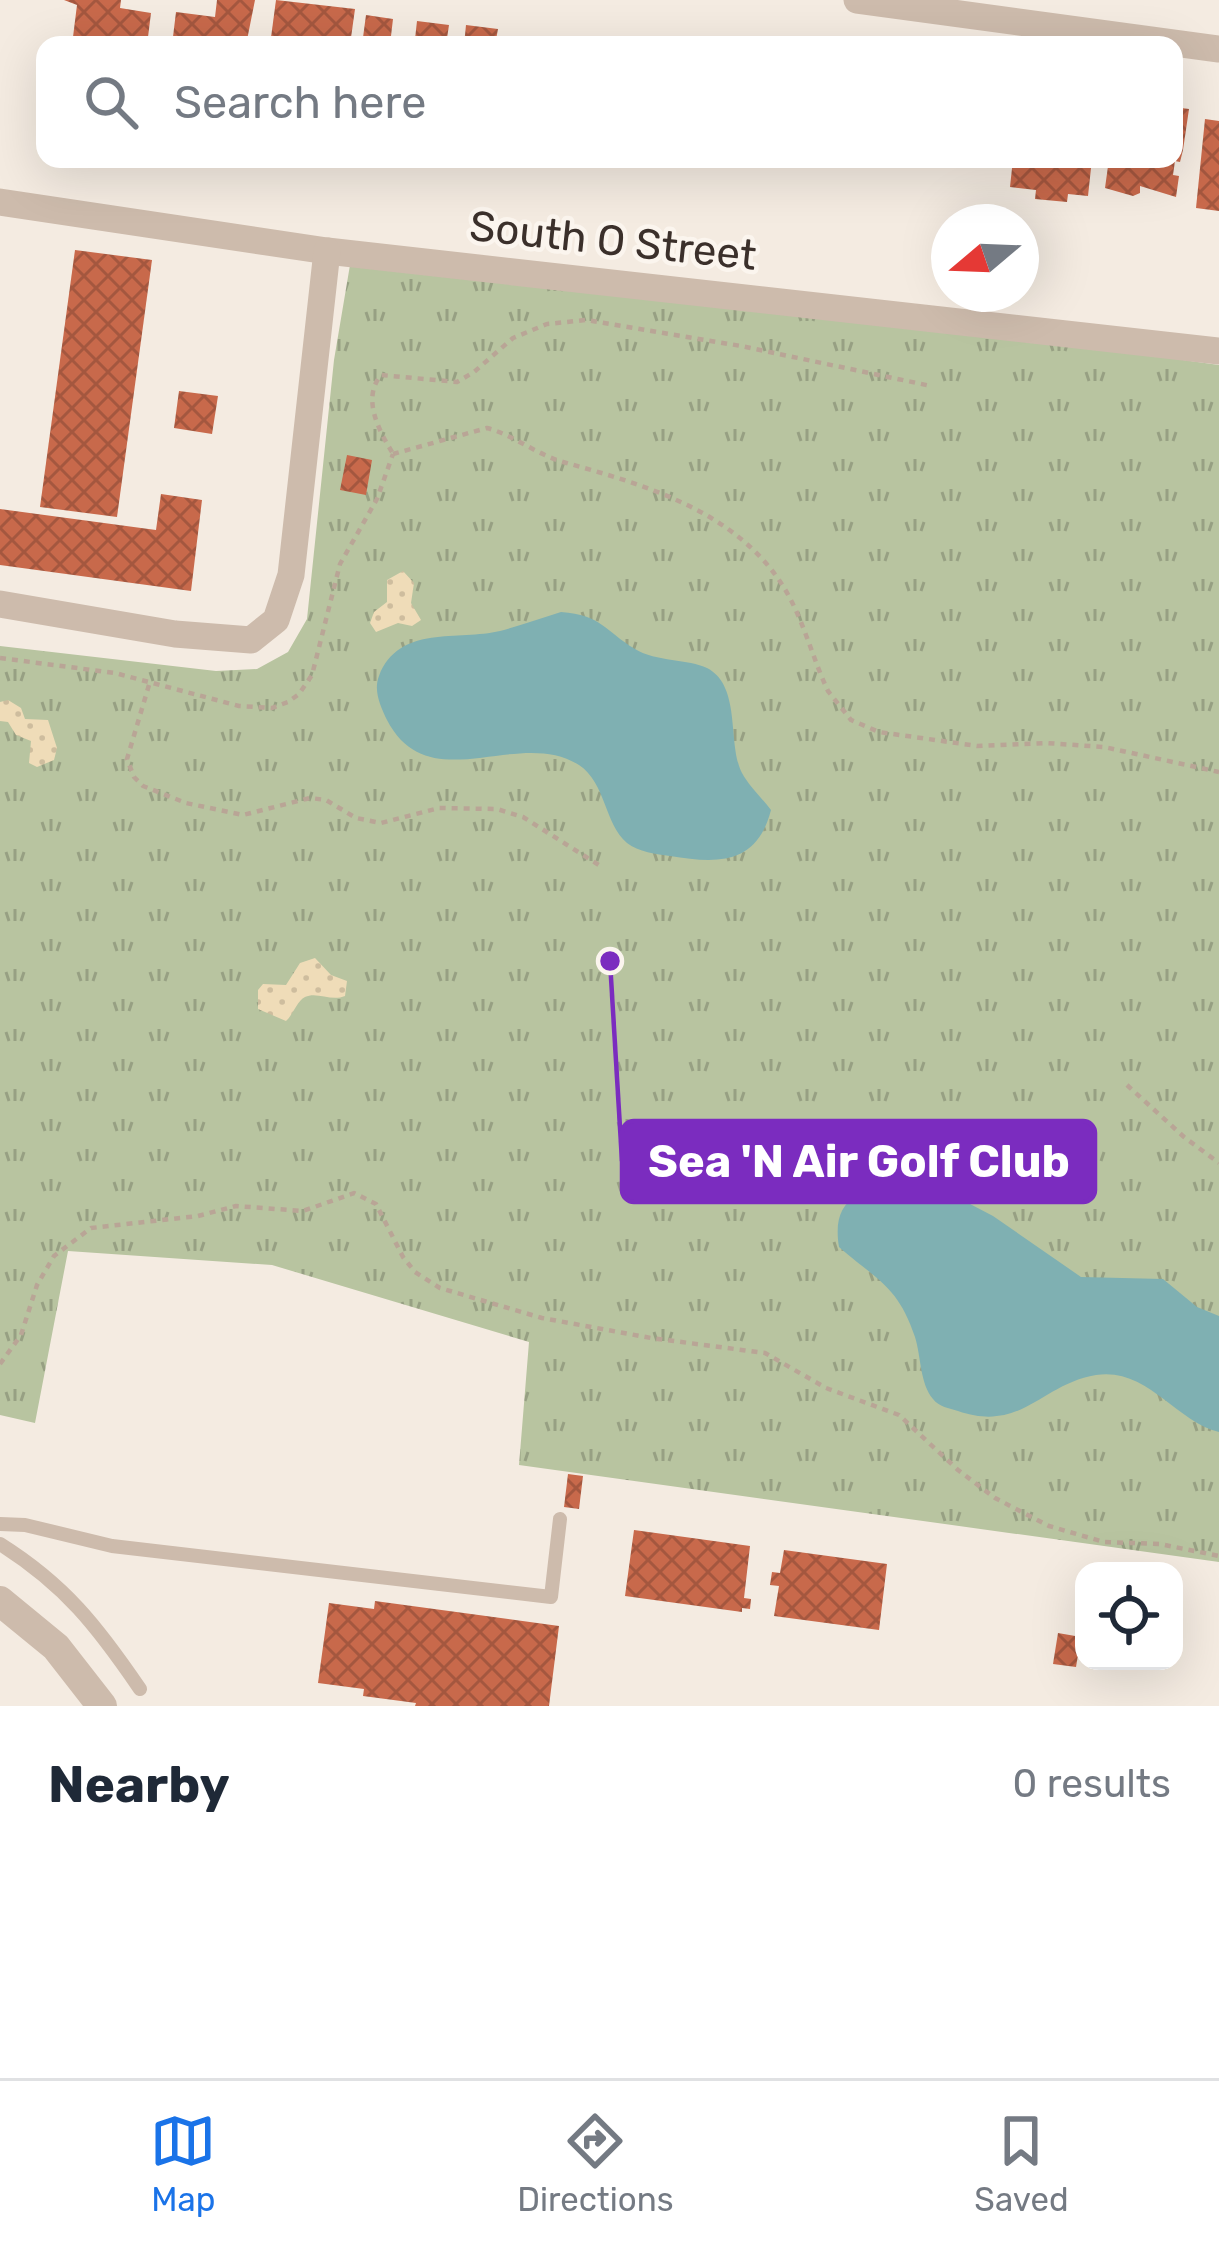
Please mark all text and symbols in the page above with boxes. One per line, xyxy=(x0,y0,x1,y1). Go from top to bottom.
search box xyxy=(36,36,1183,168)
icon: search xyxy=(78,69,144,135)
text: Search here xyxy=(174,76,426,129)
street label: South O Street xyxy=(467,201,759,281)
north arrow xyxy=(931,204,1039,312)
callout: Sea 'N Air Golf Club xyxy=(622,1121,1095,1202)
text: Sea 'N Air Golf Club xyxy=(648,1135,1070,1188)
map controls xyxy=(1075,1562,1183,1670)
button: locate xyxy=(1075,1562,1183,1670)
text: Nearby xyxy=(48,1754,230,1815)
text: 0 results xyxy=(1012,1761,1171,1807)
tab: Map xyxy=(150,2108,216,2219)
tab: Directions xyxy=(517,2108,674,2219)
tab: Saved xyxy=(974,2108,1069,2219)

